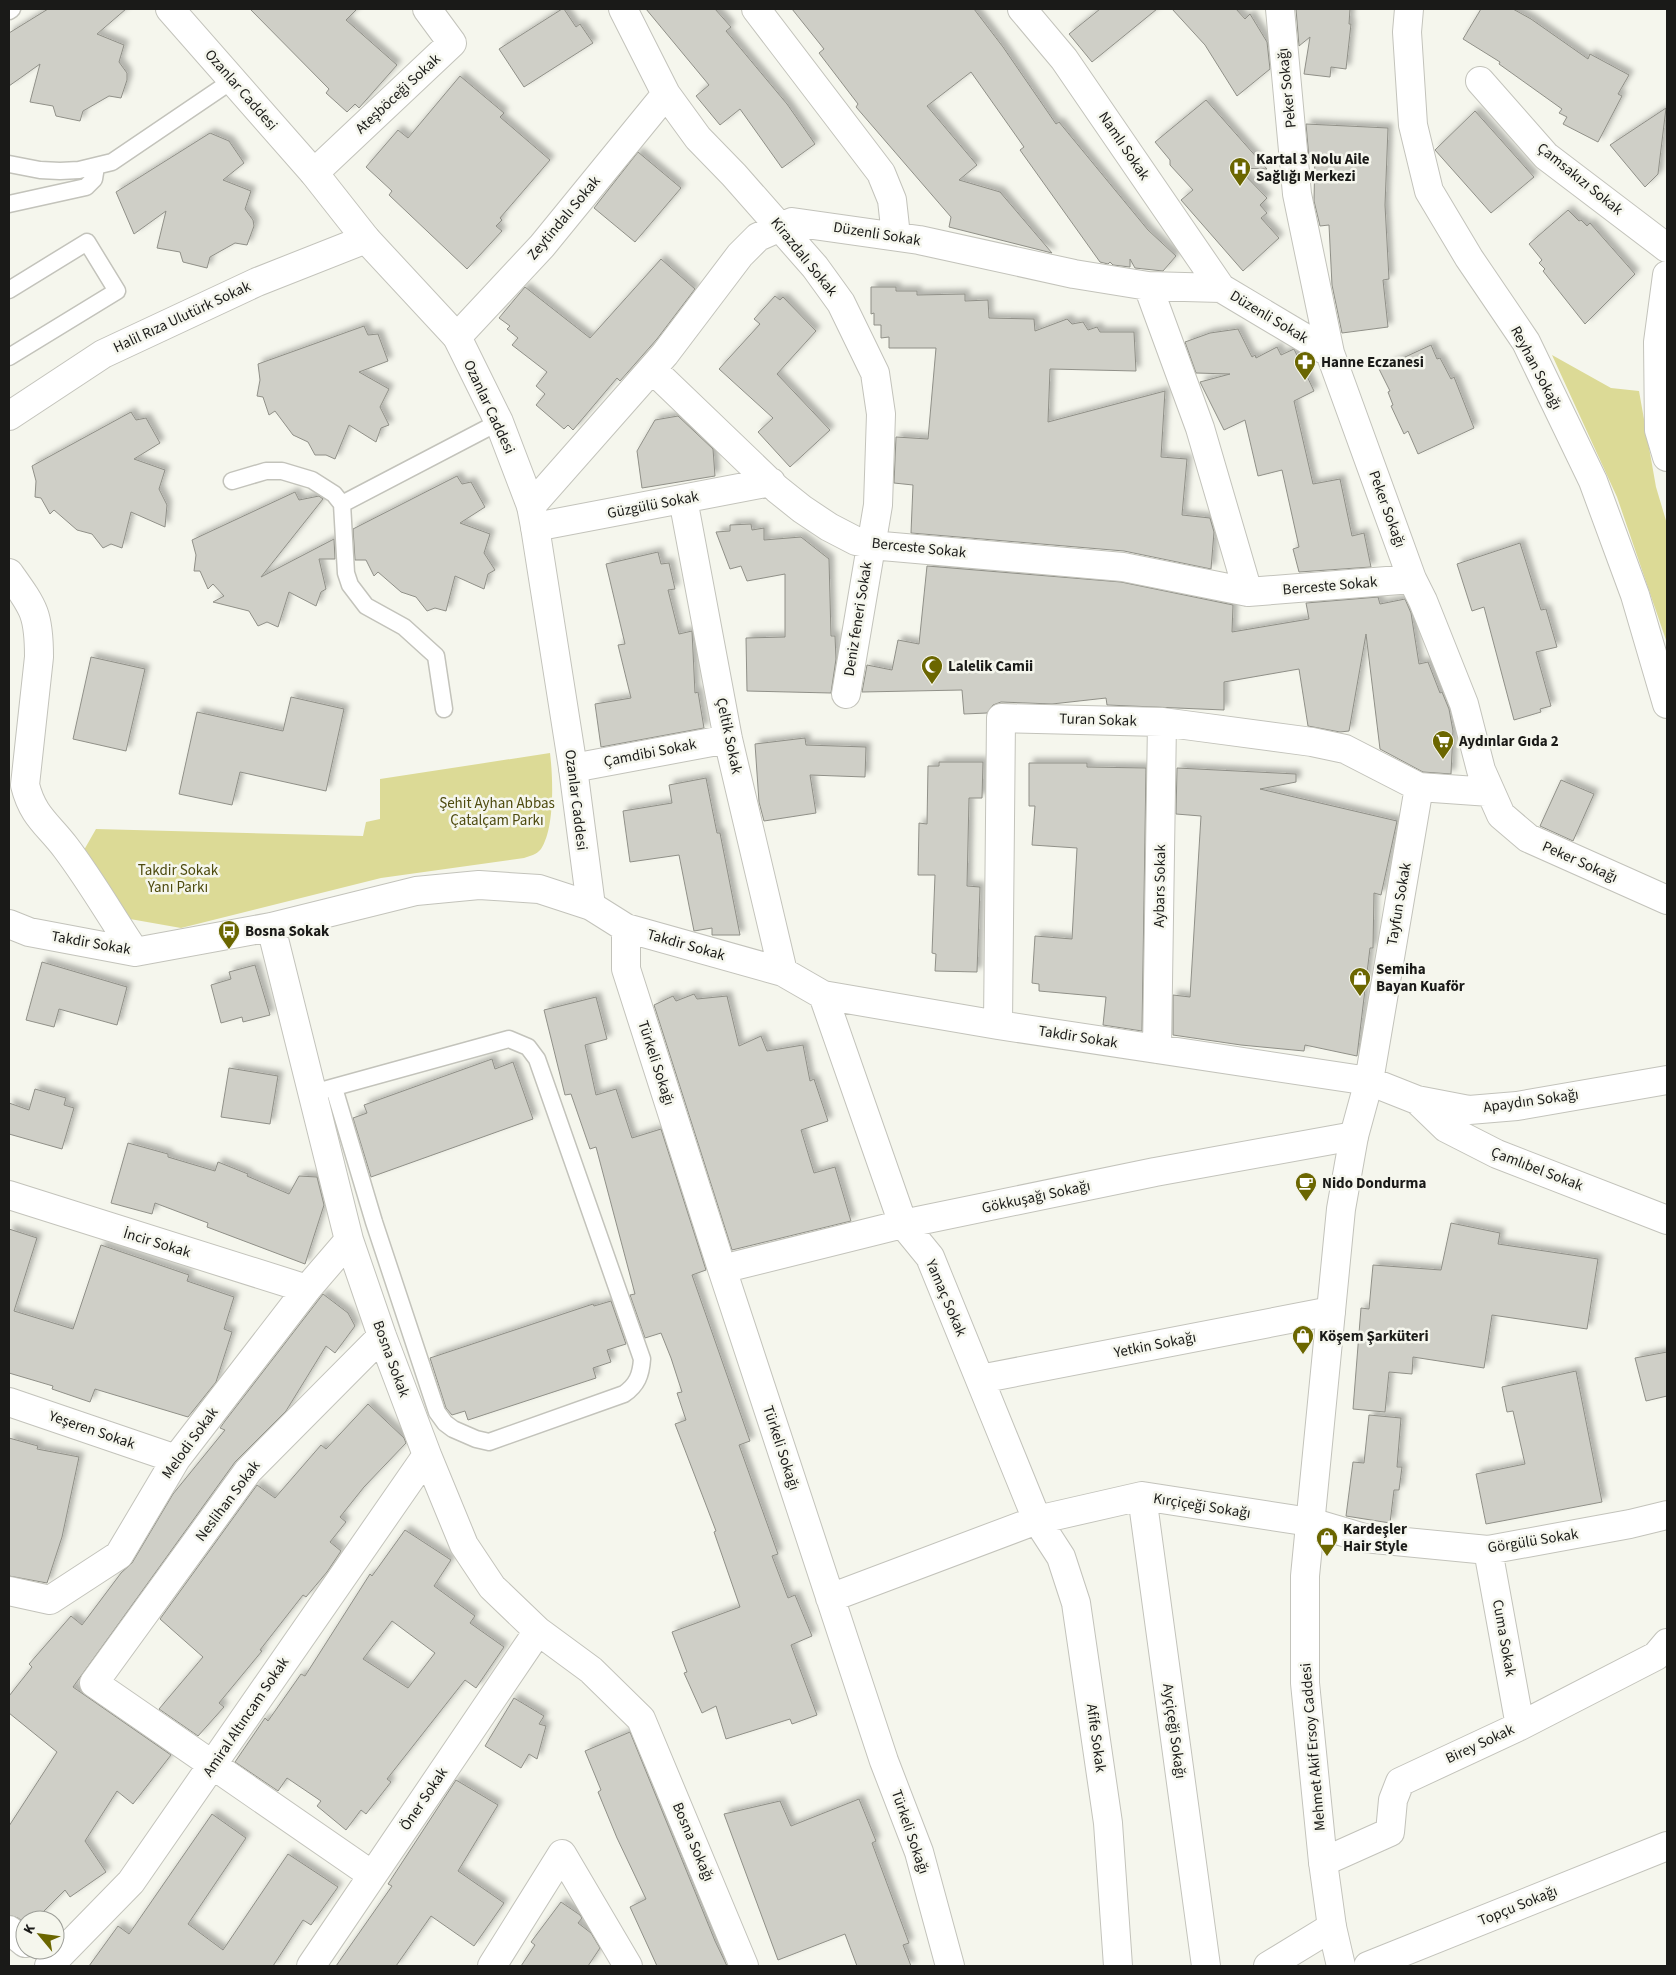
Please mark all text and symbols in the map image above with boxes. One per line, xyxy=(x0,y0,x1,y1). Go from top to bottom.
street label: Ozanlar Caddesi xyxy=(200,45,282,135)
street label: Peker Sokağı xyxy=(1272,47,1302,129)
street label: Ateşböceği Sokak xyxy=(351,49,446,139)
street label: Namlı Sokak xyxy=(1093,108,1155,185)
street label: Çamsakızı Sokak xyxy=(1533,138,1628,221)
place label: Kartal 3 Nolu Aile Sağlığı Merkezi xyxy=(1256,149,1370,187)
hospital icon: Kartal 3 Nolu Aile Sağlığı Merkezi xyxy=(1228,156,1252,187)
street label: Zeytindalı Sokak xyxy=(523,171,606,265)
street label: Kirazdalı Sokak xyxy=(766,213,843,301)
street label: Düzenli Sokak xyxy=(832,217,923,251)
street label: Halil Rıza Ulutürk Sokak xyxy=(110,276,255,358)
street label: Düzenli Sokak xyxy=(1226,285,1313,349)
street label: Reyhan Sokağı xyxy=(1505,322,1567,414)
pharmacy icon: Hanne Eczanesi xyxy=(1293,350,1317,381)
place label: Hanne Eczanesi xyxy=(1321,352,1424,373)
street label: Ozanlar Caddesi xyxy=(458,357,520,457)
street label: Peker Sokağı xyxy=(1363,468,1411,550)
street label: Güzgülü Sokak xyxy=(605,486,701,524)
street label: Berceste Sokak xyxy=(871,533,968,563)
street label: Deniz feneri Sokak xyxy=(839,560,877,678)
street label: Berceste Sokak xyxy=(1282,571,1379,601)
mosque icon: Lalelik Camii xyxy=(920,654,944,685)
place label: Lalelik Camii xyxy=(948,656,1033,677)
street label: Çeltik Sokak xyxy=(711,696,747,777)
street label: Turan Sokak xyxy=(1059,708,1138,732)
supermarket icon: Aydınlar Gıda 2 xyxy=(1431,729,1455,760)
place label: Aydınlar Gıda 2 xyxy=(1458,731,1559,752)
street label: Çamdibi Sokak xyxy=(602,734,699,772)
street label: Ozanlar Caddesi xyxy=(559,748,593,852)
park label: Şehit Ayhan Abbas Çatalçam Parkı xyxy=(439,793,555,831)
street label: Peker Sokağı xyxy=(1539,836,1621,888)
street label: Aybars Sokak xyxy=(1149,843,1171,928)
park label: Takdir Sokak Yanı Parkı xyxy=(138,860,219,898)
street label: Tayfun Sokak xyxy=(1381,860,1417,947)
bus stop icon: Bosna Sokak xyxy=(217,919,241,950)
place label: Bosna Sokak xyxy=(245,921,330,942)
street label: Takdir Sokak xyxy=(645,924,728,966)
street label: Takdir Sokak xyxy=(50,926,133,960)
place label: Semiha Bayan Kuaför xyxy=(1376,959,1465,997)
shop icon: Semiha Bayan Kuaför xyxy=(1348,966,1372,997)
street label: Türkeli Sokağı xyxy=(632,1018,680,1108)
street label: Takdir Sokak xyxy=(1037,1020,1120,1054)
street label: Apaydın Sokağı xyxy=(1482,1084,1580,1118)
street label: Çamlıbel Sokak xyxy=(1488,1142,1587,1196)
cafe icon: Nido Dondurma xyxy=(1294,1171,1318,1202)
place label: Nido Dondurma xyxy=(1322,1173,1426,1194)
street label: Gökkuşağı Sokağı xyxy=(980,1175,1092,1219)
street label: İncir Sokak xyxy=(121,1223,194,1263)
street label: Yamaç Sokak xyxy=(920,1255,972,1340)
street label: Bosna Sokak xyxy=(367,1318,415,1401)
shop icon: Köşem Şarküteri xyxy=(1291,1324,1315,1355)
place label: Köşem Şarküteri xyxy=(1319,1326,1429,1347)
street label: Yetkin Sokağı xyxy=(1111,1327,1198,1363)
street label: Melodi Sokak xyxy=(157,1403,223,1483)
street label: Türkeli Sokağı xyxy=(757,1403,805,1493)
street label: Yeşeren Sokak xyxy=(45,1405,138,1455)
street label: Neslihan Sokak xyxy=(191,1456,266,1546)
street label: Kırçiçeği Sokağı xyxy=(1152,1488,1252,1524)
place label: Kardeşler Hair Style xyxy=(1343,1519,1408,1557)
street label: Görgülü Sokak xyxy=(1486,1523,1580,1559)
shop icon: Kardeşler Hair Style xyxy=(1315,1526,1339,1557)
street label: Cuma Sokak xyxy=(1487,1598,1521,1679)
street label: Amiral Altıncam Sokak xyxy=(198,1652,294,1781)
street label: Mehmet Akif Ersoy Caddesi xyxy=(1295,1662,1331,1832)
street label: Ayçiçeği Sokağı xyxy=(1157,1682,1191,1780)
street label: Afife Sokak xyxy=(1081,1702,1111,1774)
street label: Birey Sokak xyxy=(1442,1719,1518,1769)
street label: Öner Sokak xyxy=(395,1763,453,1835)
street label: Türkeli Sokağı xyxy=(886,1787,934,1877)
street label: Bosna Sokağı xyxy=(667,1799,719,1885)
street label: Topçu Sokağı xyxy=(1475,1881,1561,1931)
north arrow xyxy=(15,1910,65,1960)
text: K xyxy=(19,1920,41,1938)

